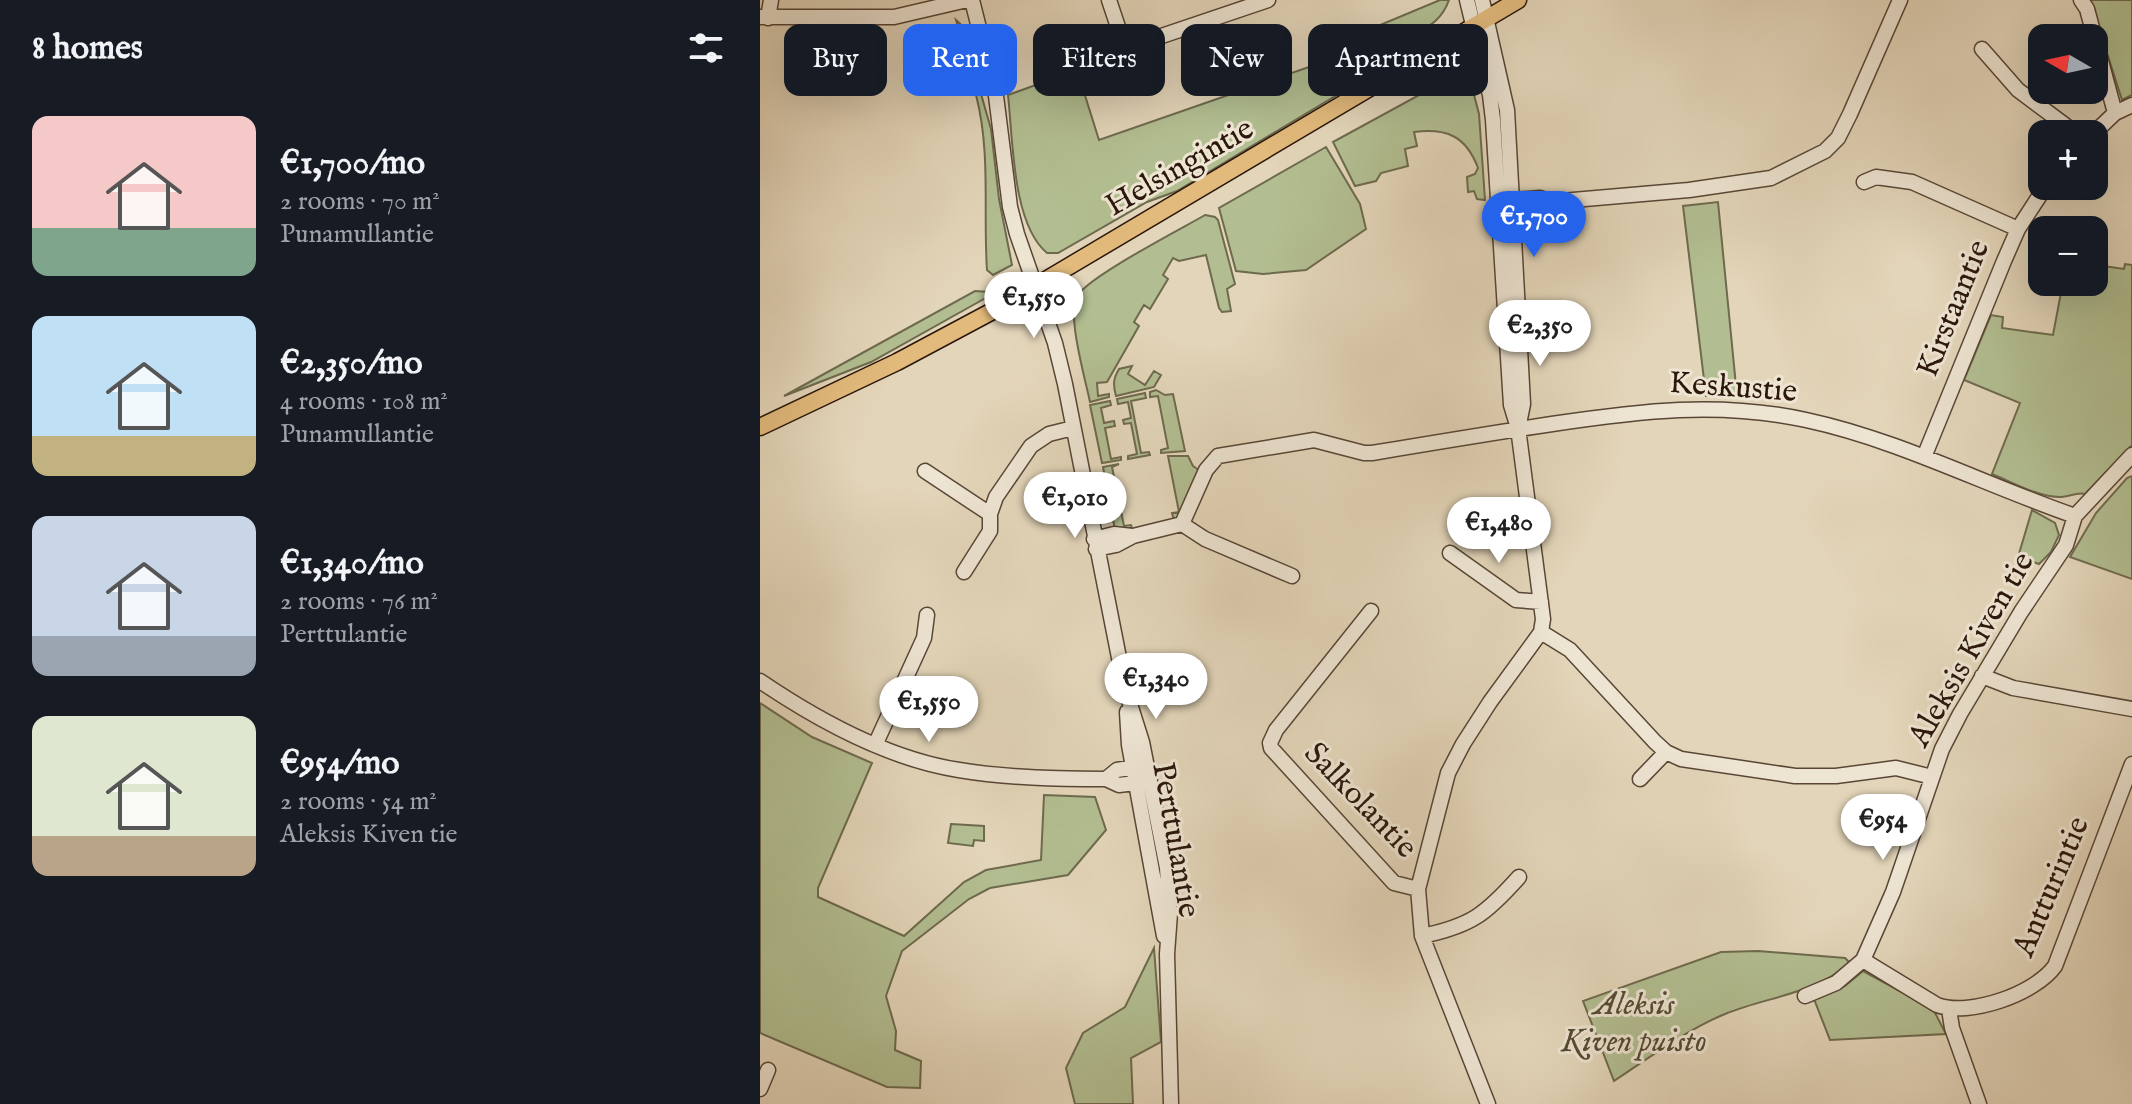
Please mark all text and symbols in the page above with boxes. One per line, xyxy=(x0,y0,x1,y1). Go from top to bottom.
chip: Buy xyxy=(784,24,887,96)
chip: Rent xyxy=(903,24,1017,96)
chip: Filters xyxy=(1033,24,1165,96)
chip: New xyxy=(1181,24,1292,96)
chip: Apartment xyxy=(1308,24,1488,96)
north arrow xyxy=(2028,24,2108,104)
map controls xyxy=(2028,24,2108,296)
icon: filters xyxy=(684,26,728,70)
text: 8 homes xyxy=(32,27,143,70)
street label: Helsingintie xyxy=(1099,109,1261,227)
button: + xyxy=(2028,120,2108,200)
text: €1,700/mo xyxy=(280,142,425,185)
icon: home xyxy=(96,148,192,244)
text: 2 rooms · 70 m² xyxy=(280,185,440,218)
pin: €1,700 xyxy=(1469,191,1599,259)
text: €1,700 xyxy=(1500,200,1568,233)
button: − xyxy=(2028,216,2108,296)
text: Punamullantie xyxy=(280,218,434,251)
street label: Kirstaantie xyxy=(1908,234,2000,384)
pin: €1,550 xyxy=(969,272,1099,340)
text: €1,550 xyxy=(1002,281,1066,314)
pin: €2,350 xyxy=(1475,300,1605,368)
text: €2,350 xyxy=(1507,309,1573,342)
text: €2,350/mo xyxy=(280,342,423,385)
icon: home xyxy=(96,348,192,444)
street label: Keskustie xyxy=(1668,363,1798,413)
text: 4 rooms · 108 m² xyxy=(280,385,448,418)
text: Punamullantie xyxy=(280,418,434,451)
pin: €1,010 xyxy=(1010,472,1140,540)
text: €1,010 xyxy=(1042,481,1108,514)
pin: €1,480 xyxy=(1434,497,1564,565)
text: €1,480 xyxy=(1465,506,1533,539)
text: €1,340/mo xyxy=(280,542,424,585)
street label: Aleksis Kiven tie xyxy=(1899,545,2044,756)
icon: home xyxy=(96,548,192,644)
text: 2 rooms · 76 m² xyxy=(280,585,438,618)
text: Perttulantie xyxy=(280,618,407,651)
pin: €1,340 xyxy=(1091,653,1221,721)
text: €1,340 xyxy=(1122,662,1190,695)
pin: €1,550 xyxy=(864,676,994,744)
text: €1,550 xyxy=(897,685,961,718)
street label: Salkolantie xyxy=(1294,734,1426,868)
text: €954/mo xyxy=(280,742,400,785)
icon: home xyxy=(96,748,192,844)
street label: Perttulantie xyxy=(1141,759,1209,921)
text: 2 rooms · 54 m² xyxy=(280,785,437,818)
pin: €954 xyxy=(1836,794,1930,862)
text: €954 xyxy=(1859,803,1907,836)
street label: Antturintie xyxy=(2004,811,2100,964)
text: Aleksis Kiven tie xyxy=(280,818,458,851)
park label: Aleksis Kiven puisto xyxy=(1560,985,1707,1063)

